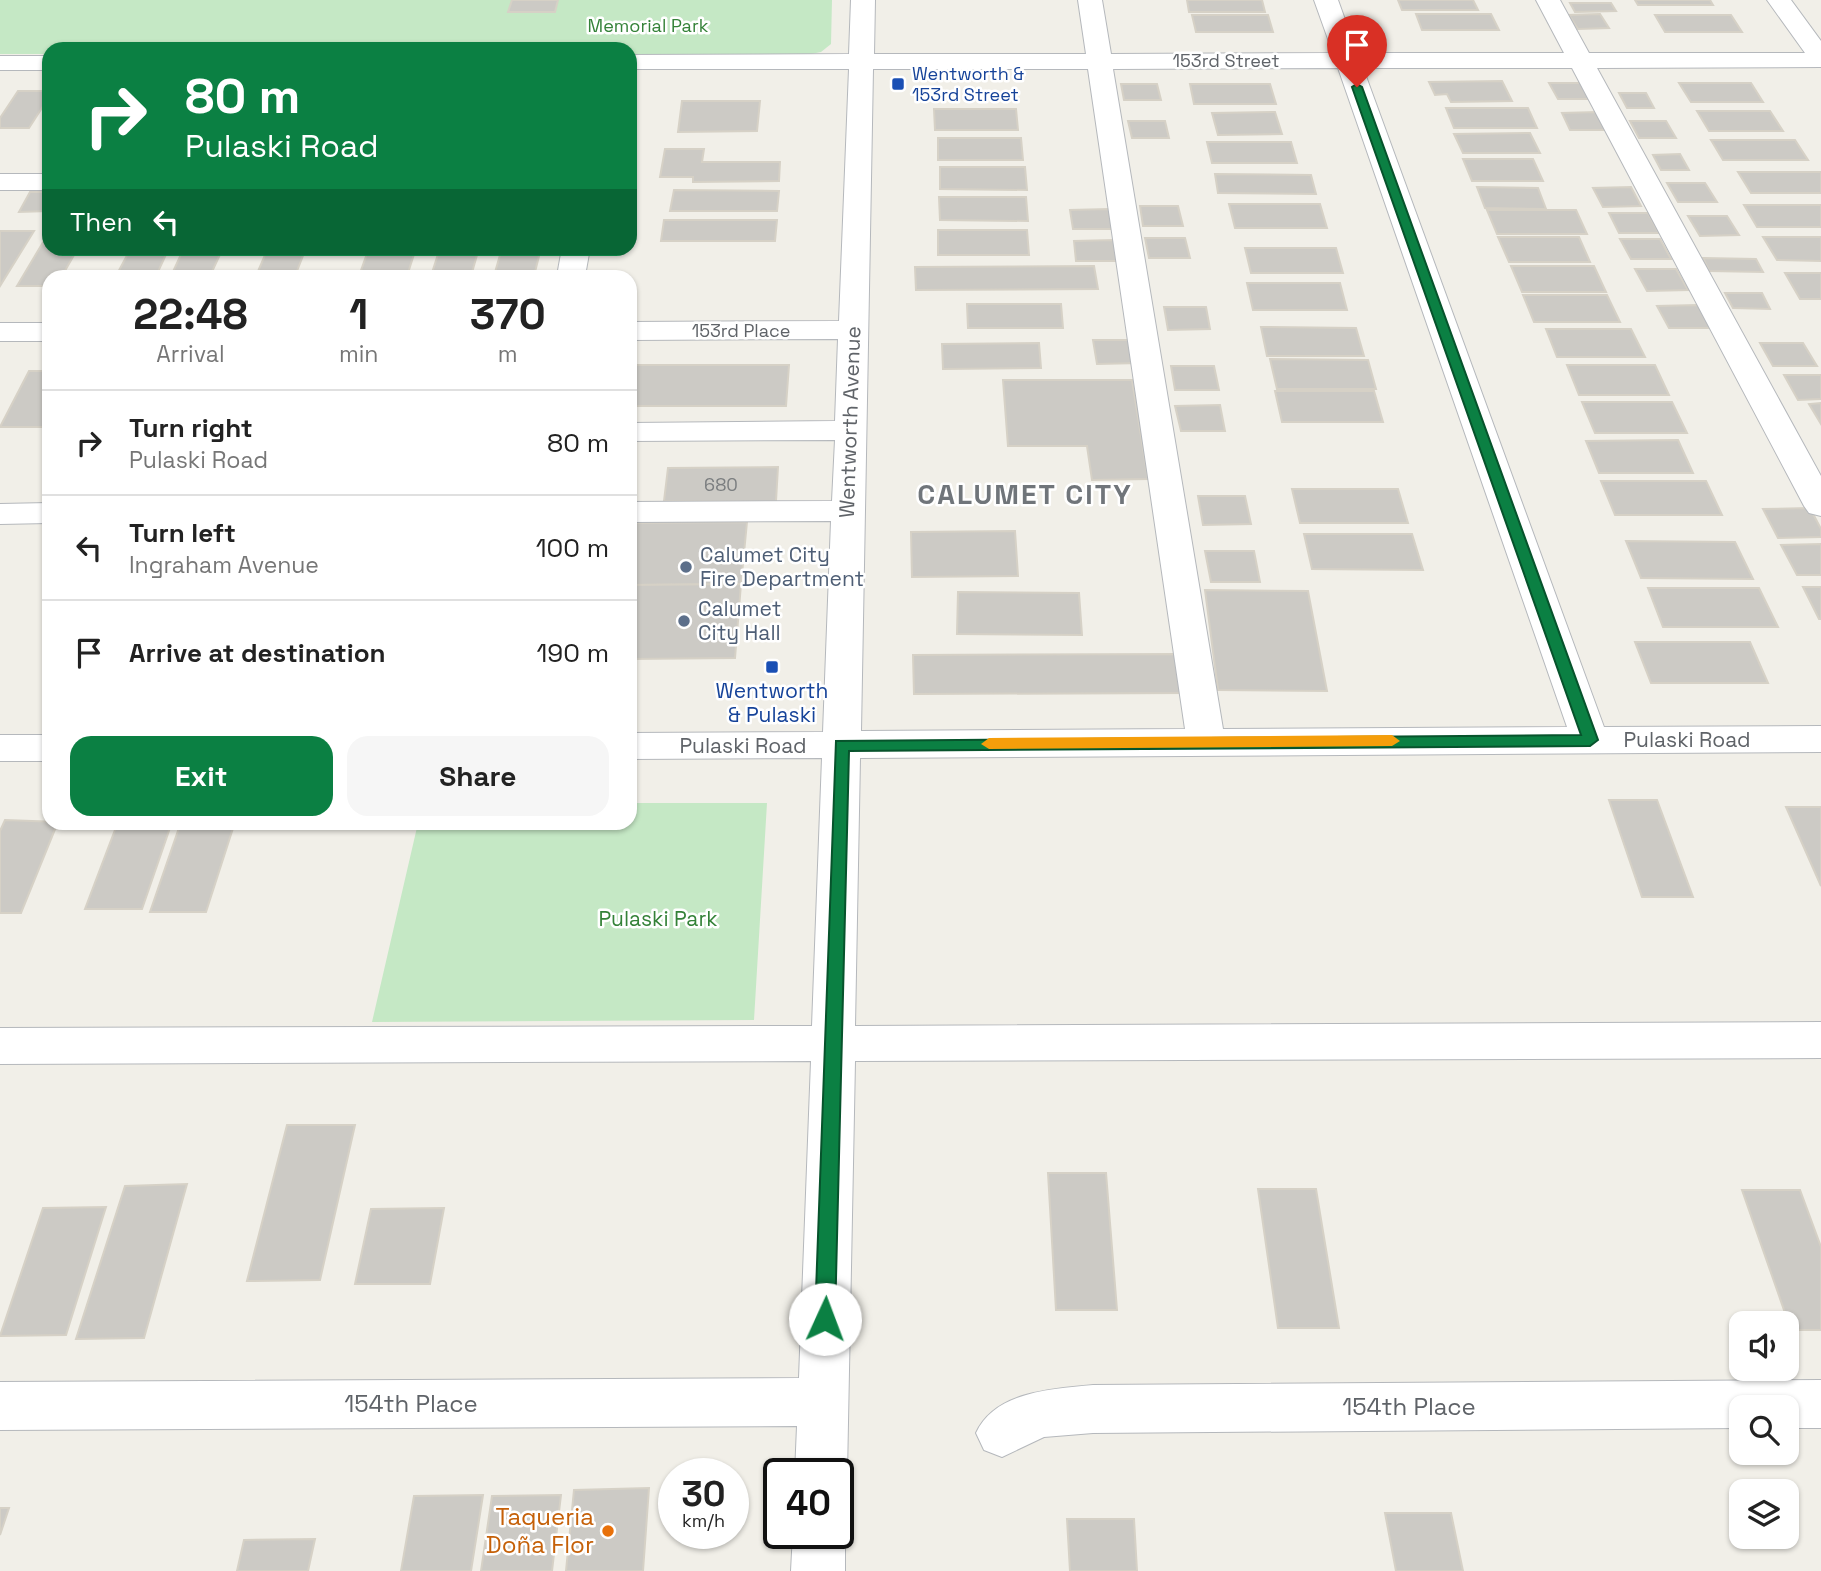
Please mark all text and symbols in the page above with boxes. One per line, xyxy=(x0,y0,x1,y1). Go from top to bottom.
park label: Memorial Park xyxy=(588,14,709,37)
pin xyxy=(1327,15,1387,87)
icon: arrive xyxy=(1338,26,1376,64)
street label: 153rd Street xyxy=(1173,49,1279,72)
place label: Wentworth & 153rd Street xyxy=(912,62,1024,106)
text: 80 m xyxy=(185,65,300,127)
icon: right xyxy=(70,70,161,161)
marker: Wentworth & 153rd Street xyxy=(890,76,906,92)
text: Pulaski Road xyxy=(185,126,379,166)
icon: left xyxy=(147,203,185,241)
text: Then xyxy=(70,205,133,239)
text: 22:48 xyxy=(133,288,248,341)
text: 1 xyxy=(349,288,368,341)
text: 370 xyxy=(470,288,546,341)
street label: 153rd Place xyxy=(692,319,790,342)
street label: Wentworth Avenue xyxy=(833,326,866,518)
text: Arrival xyxy=(156,339,225,369)
text: min xyxy=(339,339,378,369)
text: m xyxy=(498,339,518,369)
text: Turn right xyxy=(129,411,253,445)
icon: right xyxy=(70,424,108,462)
text: 80 m xyxy=(547,426,609,460)
text: Pulaski Road xyxy=(129,445,268,475)
house number: 680 xyxy=(704,473,738,496)
district label: CALUMET CITY xyxy=(917,476,1133,512)
text: Turn left xyxy=(129,516,236,550)
icon: left xyxy=(70,529,108,567)
text: 100 m xyxy=(536,531,609,565)
place label: Calumet City Fire Department xyxy=(700,541,864,592)
text: Ingraham Avenue xyxy=(129,550,319,580)
marker: Calumet City Fire Department xyxy=(678,559,694,575)
place label: Calumet City Hall xyxy=(698,595,781,646)
marker: Calumet City Hall xyxy=(676,613,692,629)
icon: arrive xyxy=(70,634,108,672)
text: Arrive at destination xyxy=(129,636,386,670)
text: 190 m xyxy=(537,636,609,670)
marker: Wentworth & Pulaski xyxy=(764,659,780,675)
place label: Wentworth & Pulaski xyxy=(716,677,828,728)
street label: Pulaski Road xyxy=(1623,726,1751,753)
street label: Pulaski Road xyxy=(679,732,807,759)
button: Exit xyxy=(70,736,333,816)
button: Share xyxy=(347,736,609,816)
park label: Pulaski Park xyxy=(598,905,718,932)
position arrow xyxy=(788,1282,862,1356)
map controls xyxy=(1729,1311,1799,1549)
button: sound xyxy=(1729,1311,1799,1381)
street label: 154th Place xyxy=(344,1388,478,1419)
street label: 154th Place xyxy=(1342,1391,1476,1422)
button: search xyxy=(1729,1395,1799,1465)
speed limit sign: 40 xyxy=(763,1458,854,1549)
text: 30 xyxy=(682,1472,725,1516)
button: layers xyxy=(1729,1479,1799,1549)
place label: Taqueria Doña Flor xyxy=(486,1501,594,1560)
text: km/h xyxy=(682,1509,725,1532)
marker: Taqueria Doña Flor xyxy=(600,1523,616,1539)

